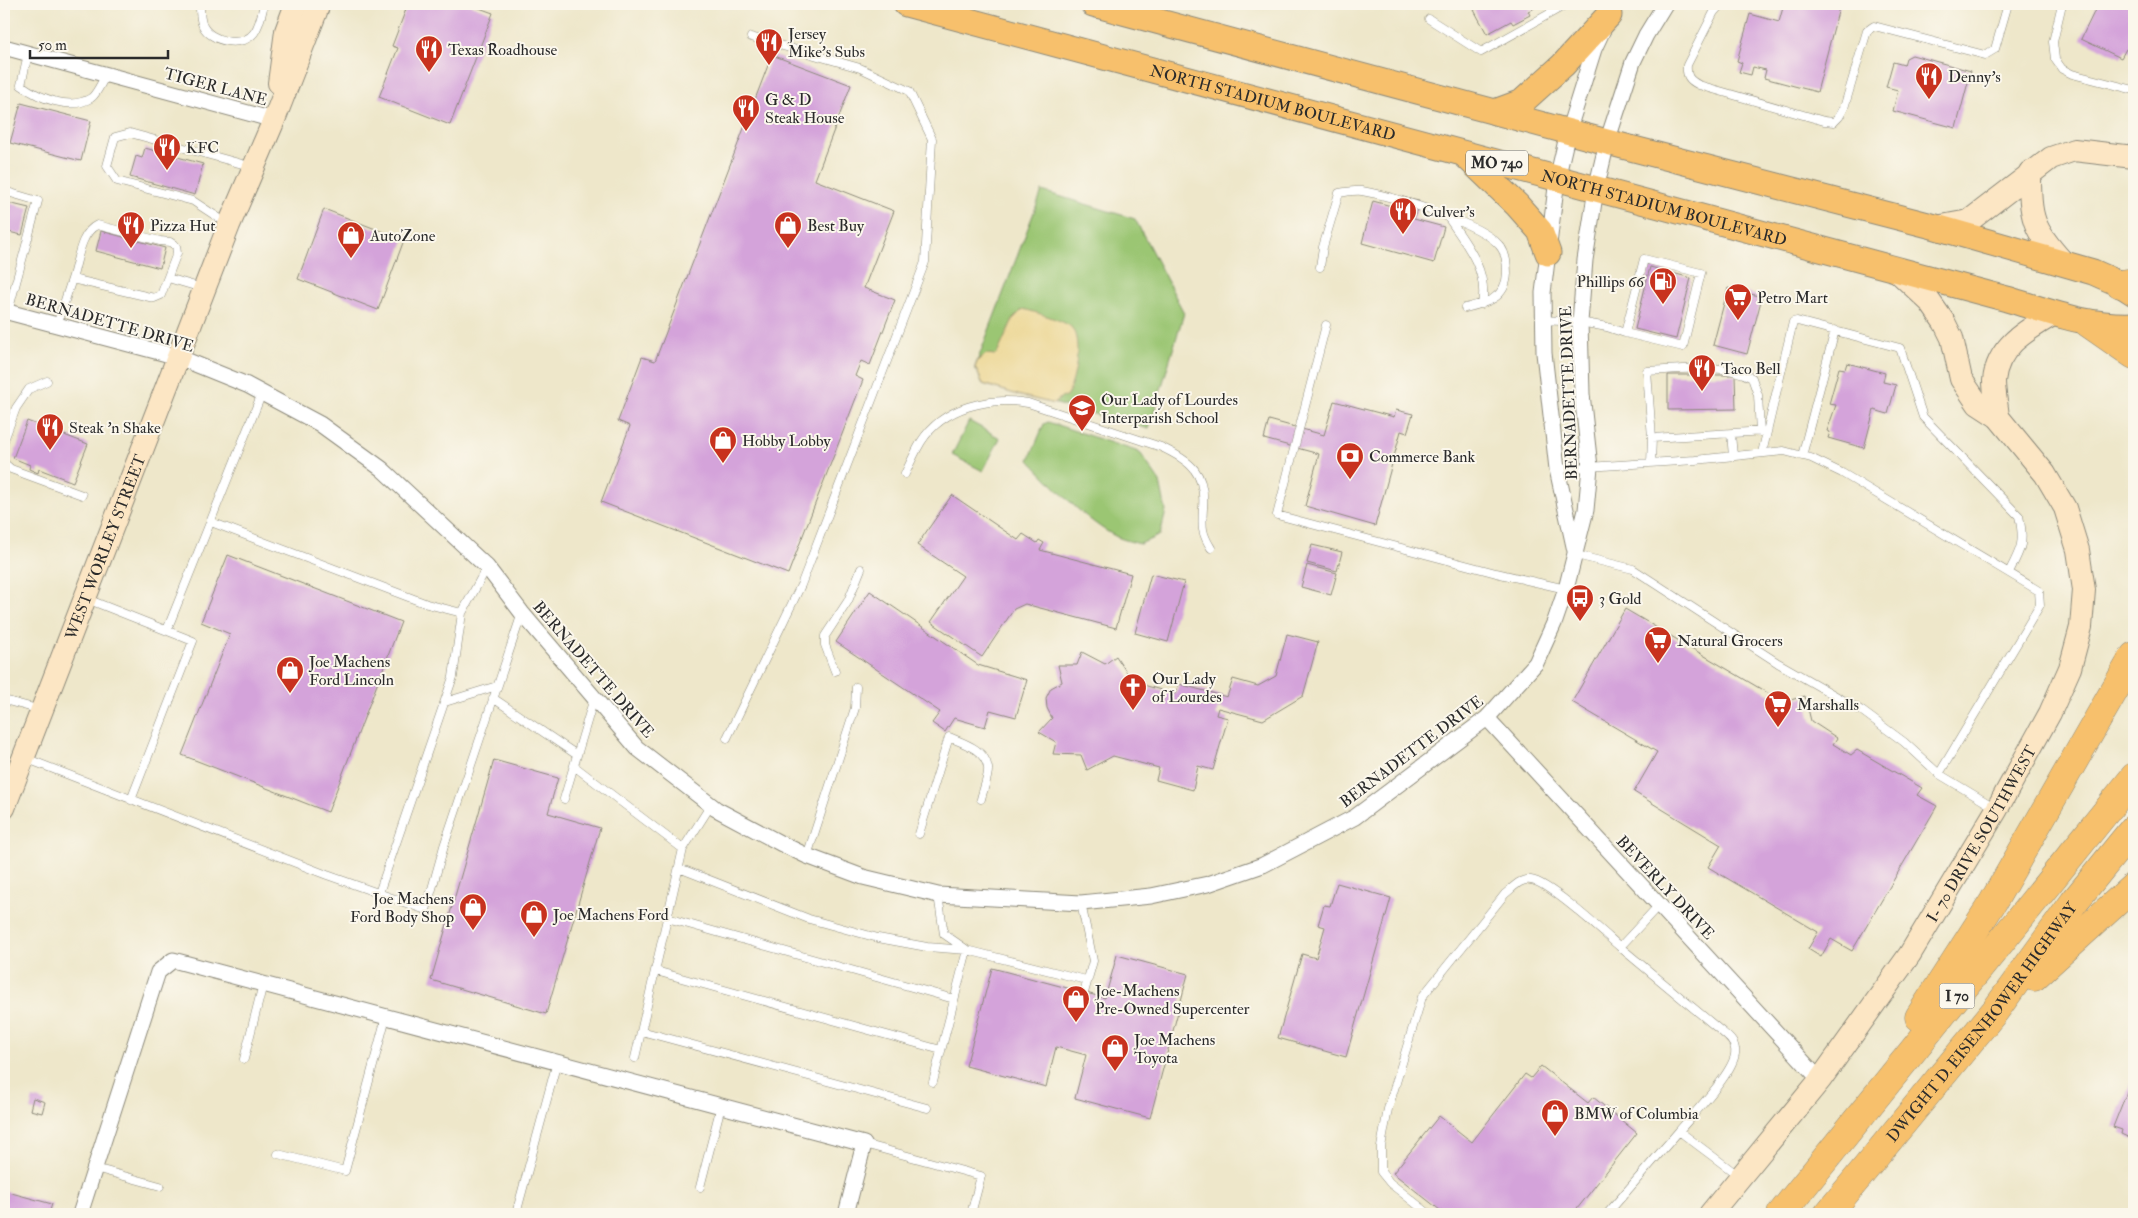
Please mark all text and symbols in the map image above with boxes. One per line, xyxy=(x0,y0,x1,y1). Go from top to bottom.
place label: Jersey Mike's Subs xyxy=(787,24,865,62)
restaurant icon: Jersey Mike's Subs xyxy=(754,27,784,66)
scale bar xyxy=(30,28,168,60)
restaurant icon: Texas Roadhouse xyxy=(414,34,444,73)
text: 50 m xyxy=(38,36,67,55)
place label: Texas Roadhouse xyxy=(448,40,557,60)
street label: NORTH STADIUM BOULEVARD xyxy=(1148,61,1398,146)
restaurant icon: Denny's xyxy=(1914,61,1944,100)
street label: TIGER LANE xyxy=(162,64,270,110)
place label: Denny's xyxy=(1948,67,2001,87)
place label: G & D Steak House xyxy=(765,90,845,128)
restaurant icon: G & D Steak House xyxy=(731,93,761,132)
restaurant icon: KFC xyxy=(152,132,182,171)
place label: KFC xyxy=(186,138,219,158)
road number: MO 740 xyxy=(1466,150,1528,176)
street label: NORTH STADIUM BOULEVARD xyxy=(1539,166,1789,251)
restaurant icon: Culver's xyxy=(1388,196,1418,235)
place label: Culver's xyxy=(1422,202,1475,222)
restaurant icon: Pizza Hut xyxy=(116,210,146,249)
shop icon: Best Buy xyxy=(773,210,803,249)
place label: Pizza Hut xyxy=(150,216,215,236)
place label: Best Buy xyxy=(807,216,865,236)
shop icon: AutoZone xyxy=(336,220,366,259)
place label: AutoZone xyxy=(369,226,436,246)
fuel station icon: Phillips 66 xyxy=(1648,266,1678,305)
place label: Phillips 66 xyxy=(1577,272,1645,293)
supermarket icon: Petro Mart xyxy=(1723,282,1753,321)
place label: Petro Mart xyxy=(1757,288,1828,308)
street label: BERNADETTE DRIVE xyxy=(23,289,196,357)
street label: BERNADETTE DRIVE xyxy=(1556,305,1582,480)
restaurant icon: Taco Bell xyxy=(1687,353,1717,392)
place label: Taco Bell xyxy=(1721,359,1781,379)
place label: Our Lady of Lourdes Interparish School xyxy=(1101,390,1238,429)
school or university icon: Our Lady of Lourdes Interparish School xyxy=(1067,393,1097,432)
restaurant icon: Steak 'n Shake xyxy=(35,412,65,451)
place label: Steak 'n Shake xyxy=(69,418,161,438)
shop icon: Hobby Lobby xyxy=(708,425,738,464)
place label: Hobby Lobby xyxy=(742,431,832,451)
bank icon: Commerce Bank xyxy=(1335,441,1365,480)
place label: Commerce Bank xyxy=(1369,447,1476,467)
street label: WEST WORLEY STREET xyxy=(61,452,151,644)
bus stop icon: 3 Gold xyxy=(1565,583,1595,622)
place label: 3 Gold xyxy=(1599,589,1642,609)
street label: BERNADETTE DRIVE xyxy=(528,597,658,742)
supermarket icon: Natural Grocers xyxy=(1643,625,1673,664)
place label: Natural Grocers xyxy=(1677,631,1783,651)
place label: Joe Machens Ford Lincoln xyxy=(308,652,394,690)
shop icon: Joe Machens Ford Lincoln xyxy=(275,655,305,694)
place label: Our Lady of Lourdes xyxy=(1152,669,1222,707)
church icon: Our Lady of Lourdes xyxy=(1118,672,1148,711)
supermarket icon: Marshalls xyxy=(1763,689,1793,728)
street label: BERNADETTE DRIVE xyxy=(1336,691,1487,812)
place label: Marshalls xyxy=(1797,695,1859,715)
street label: I- 70 DRIVE SOUTHWEST xyxy=(1922,742,2041,926)
street label: BEVERLY DRIVE xyxy=(1612,831,1719,944)
place label: Joe Machens Ford Body Shop xyxy=(350,889,454,928)
shop icon: Joe Machens Ford Body Shop xyxy=(458,892,488,931)
street label: DWIGHT D. EISENHOWER HIGHWAY xyxy=(1882,897,2082,1147)
shop icon: Joe Machens Ford xyxy=(519,899,549,938)
place label: Joe Machens Ford xyxy=(552,905,669,926)
place label: Joe-Machens Pre-Owned Supercenter xyxy=(1094,981,1250,1020)
shop icon: Joe-Machens Pre-Owned Supercenter xyxy=(1061,984,1091,1023)
road number: I 70 xyxy=(1940,984,1974,1008)
place label: Joe Machens Toyota xyxy=(1133,1030,1215,1068)
shop icon: Joe Machens Toyota xyxy=(1100,1033,1130,1072)
shop icon: BMW of Columbia xyxy=(1540,1098,1570,1137)
place label: BMW of Columbia xyxy=(1574,1104,1699,1124)

